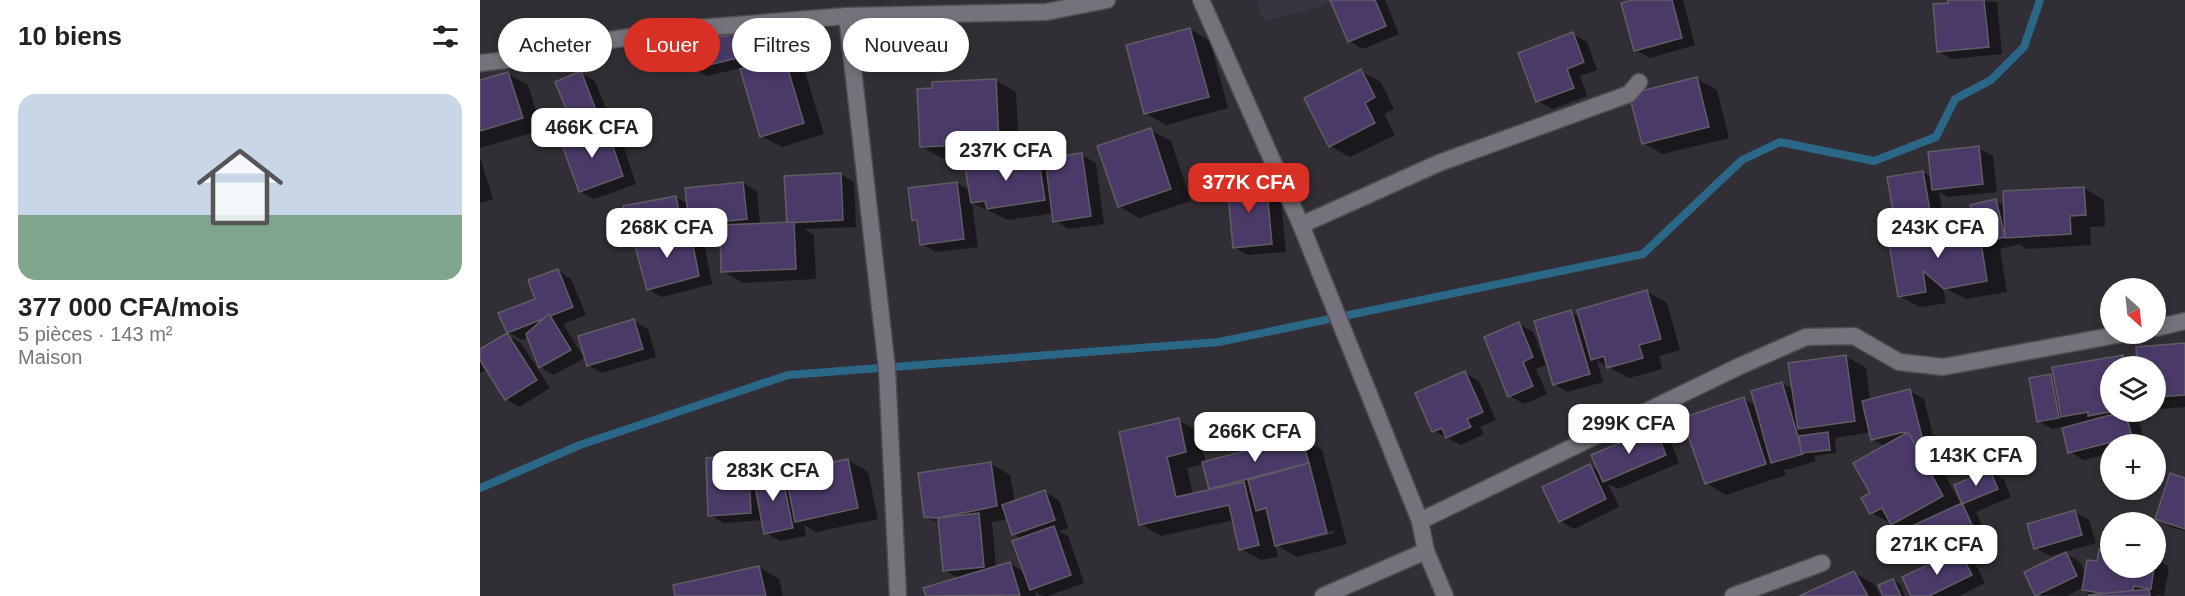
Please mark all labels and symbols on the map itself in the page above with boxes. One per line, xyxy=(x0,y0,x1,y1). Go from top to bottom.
pin: 466K CFA xyxy=(530,108,654,159)
pin: 237K CFA xyxy=(944,131,1068,182)
pin: 377K CFA xyxy=(1187,163,1311,214)
pin: 268K CFA xyxy=(605,208,729,259)
pin: 243K CFA xyxy=(1876,208,2000,259)
north arrow xyxy=(2100,278,2166,344)
pin: 299K CFA xyxy=(1567,404,1691,455)
pin: 266K CFA xyxy=(1193,412,1317,463)
pin: 143K CFA xyxy=(1914,436,2038,487)
pin: 283K CFA xyxy=(711,451,835,502)
pin: 271K CFA xyxy=(1875,525,1999,576)

